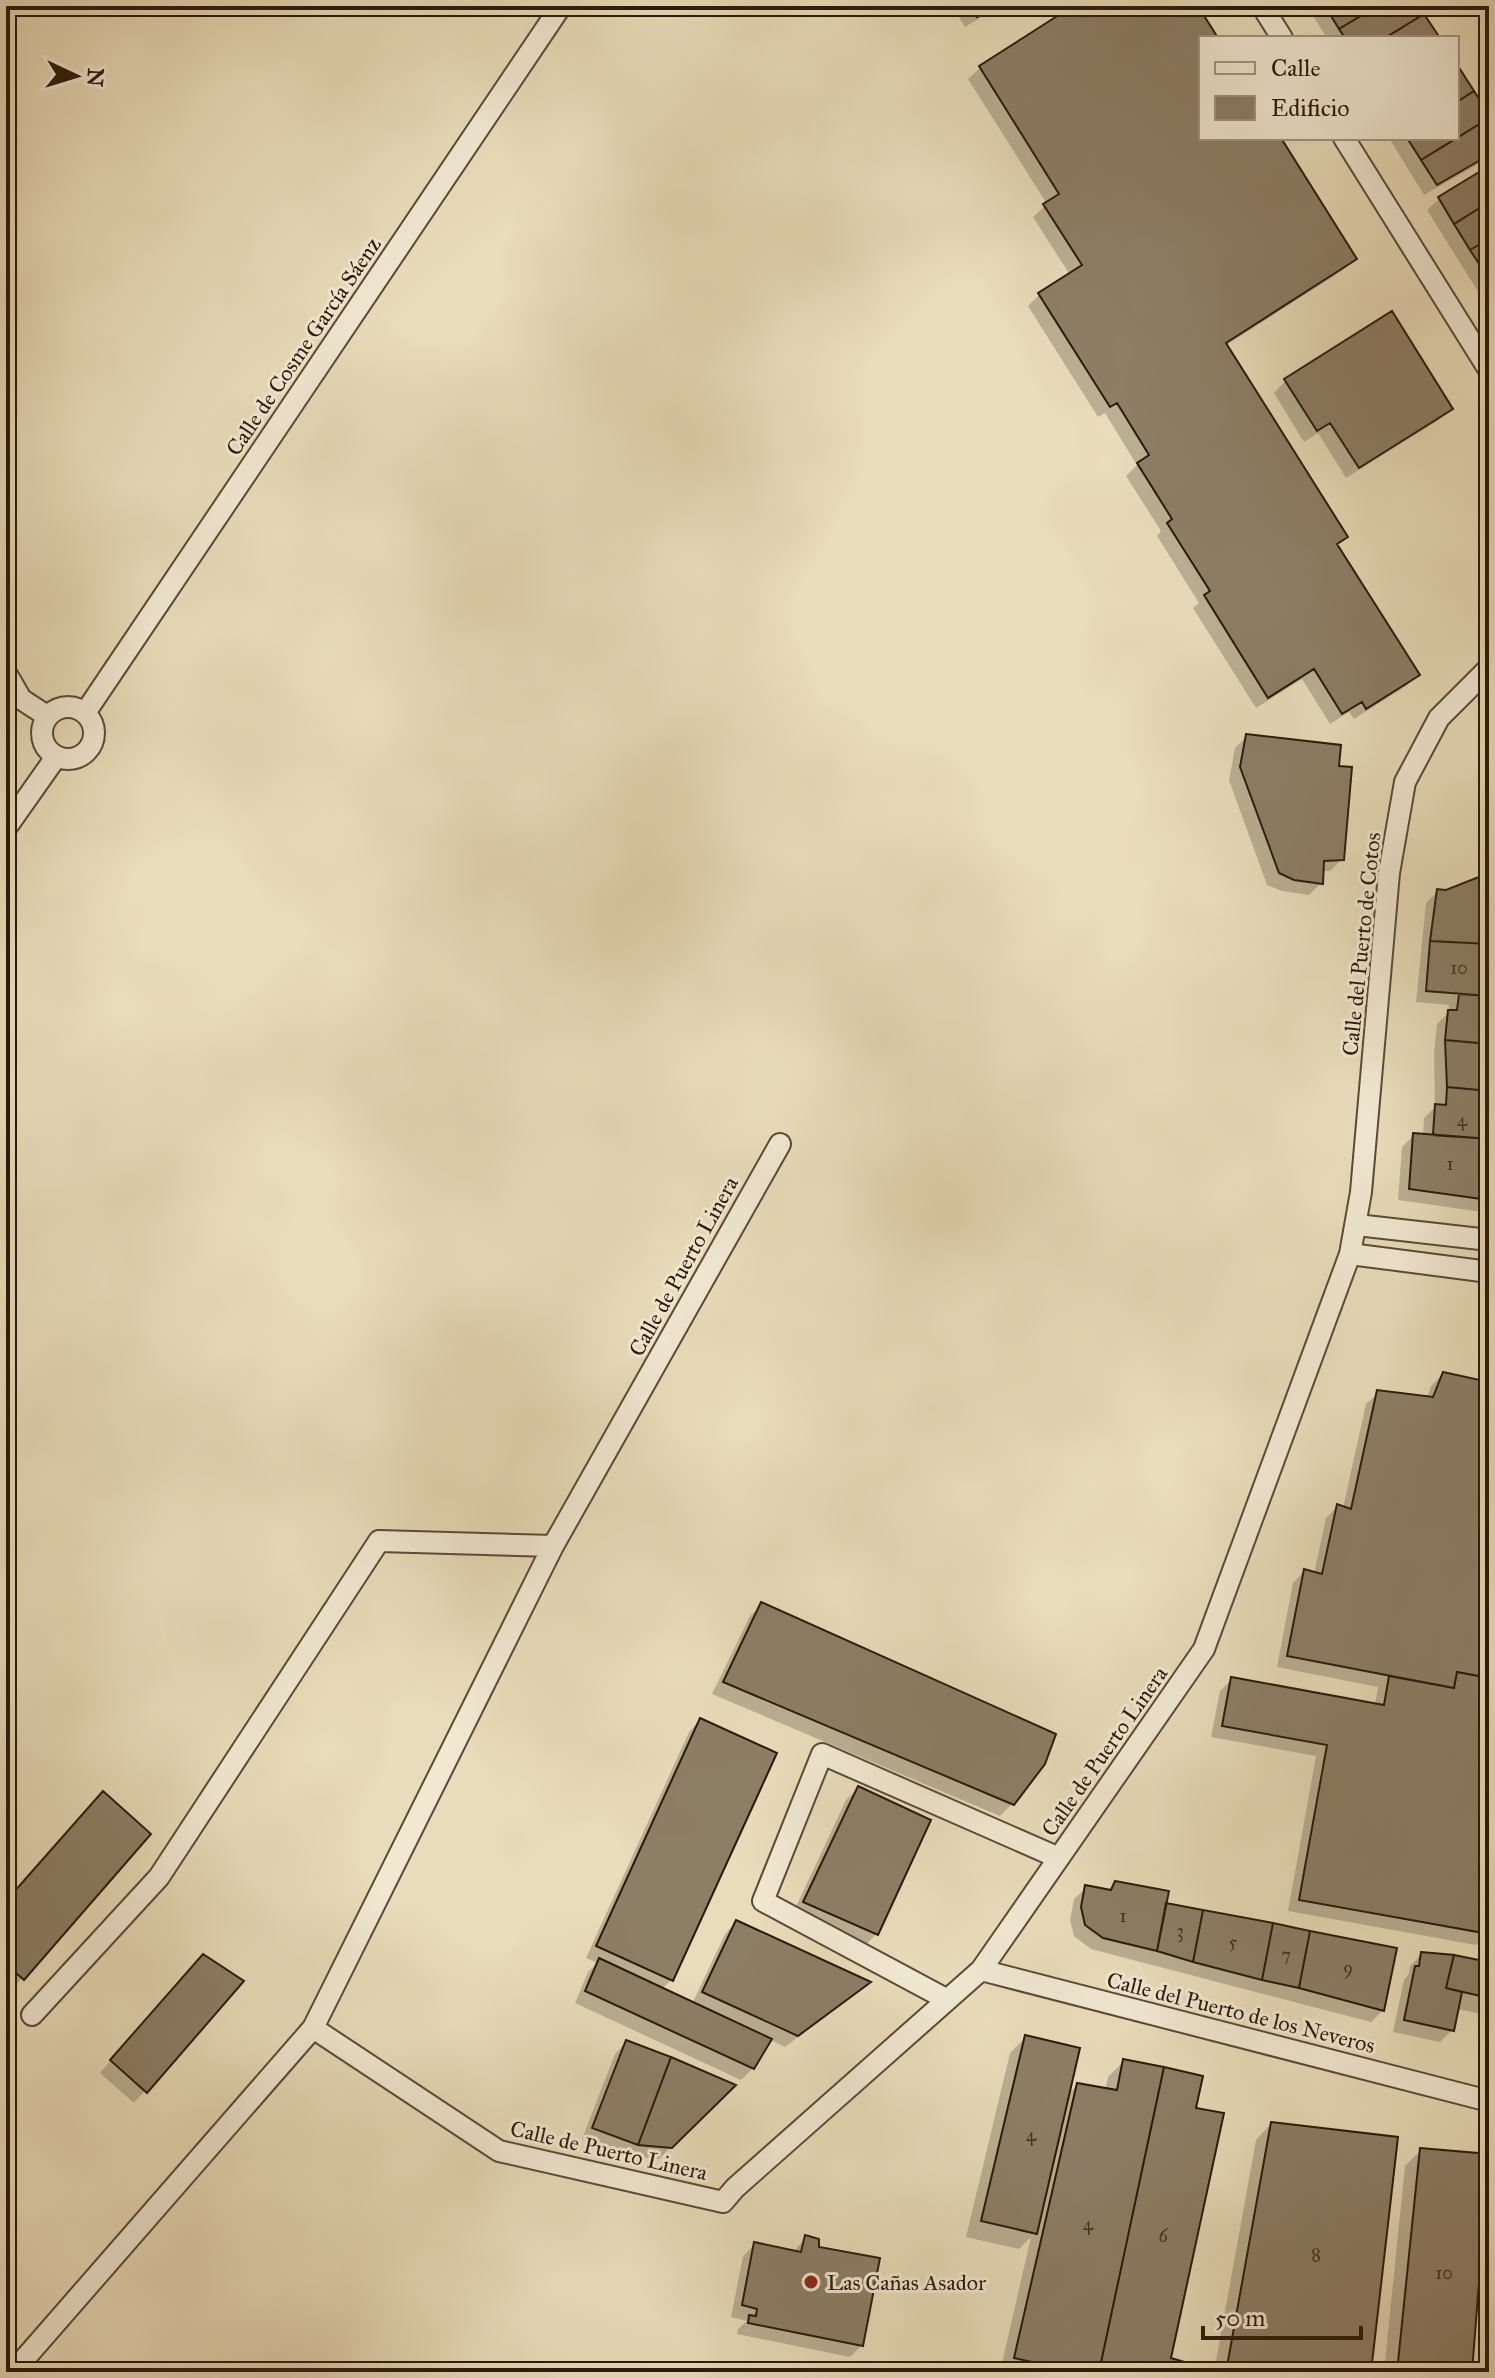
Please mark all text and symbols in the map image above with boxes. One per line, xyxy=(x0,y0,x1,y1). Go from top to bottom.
north arrow xyxy=(36,36,116,116)
legend xyxy=(1199,36,1459,140)
text: Calle xyxy=(1271,53,1320,83)
text: N xyxy=(81,67,110,88)
text: Edificio xyxy=(1271,93,1350,123)
street label: Calle de Cosme García Sáenz xyxy=(220,232,387,461)
street label: Calle del Puerto de Cotos xyxy=(1336,831,1387,1057)
house number: 10 xyxy=(1450,957,1468,979)
house number: 4 xyxy=(1457,1109,1468,1131)
house number: 1 xyxy=(1446,1153,1454,1175)
street label: Calle de Puerto Linera xyxy=(623,1171,744,1361)
street label: Calle de Puerto Linera xyxy=(1036,1660,1174,1842)
house number: 1 xyxy=(1119,1905,1127,1927)
house number: 3 xyxy=(1176,1920,1184,1942)
house number: 5 xyxy=(1229,1931,1238,1953)
house number: 7 xyxy=(1281,1944,1291,1966)
house number: 9 xyxy=(1343,1957,1353,1979)
street label: Calle del Puerto de los Neveros xyxy=(1104,1966,1378,2059)
street label: Calle de Puerto Linera xyxy=(508,2115,711,2186)
house number: 4 xyxy=(1026,2124,1037,2146)
house number: 4 xyxy=(1083,2213,1094,2235)
house number: 6 xyxy=(1158,2225,1168,2247)
house number: 8 xyxy=(1311,2244,1321,2266)
house number: 10 xyxy=(1435,2262,1453,2284)
place label: Las Cañas Asador xyxy=(827,2269,987,2296)
marker: Las Cañas Asador xyxy=(802,2273,820,2291)
scale bar xyxy=(1203,2290,1361,2340)
text: 50 m xyxy=(1215,2303,1265,2333)

